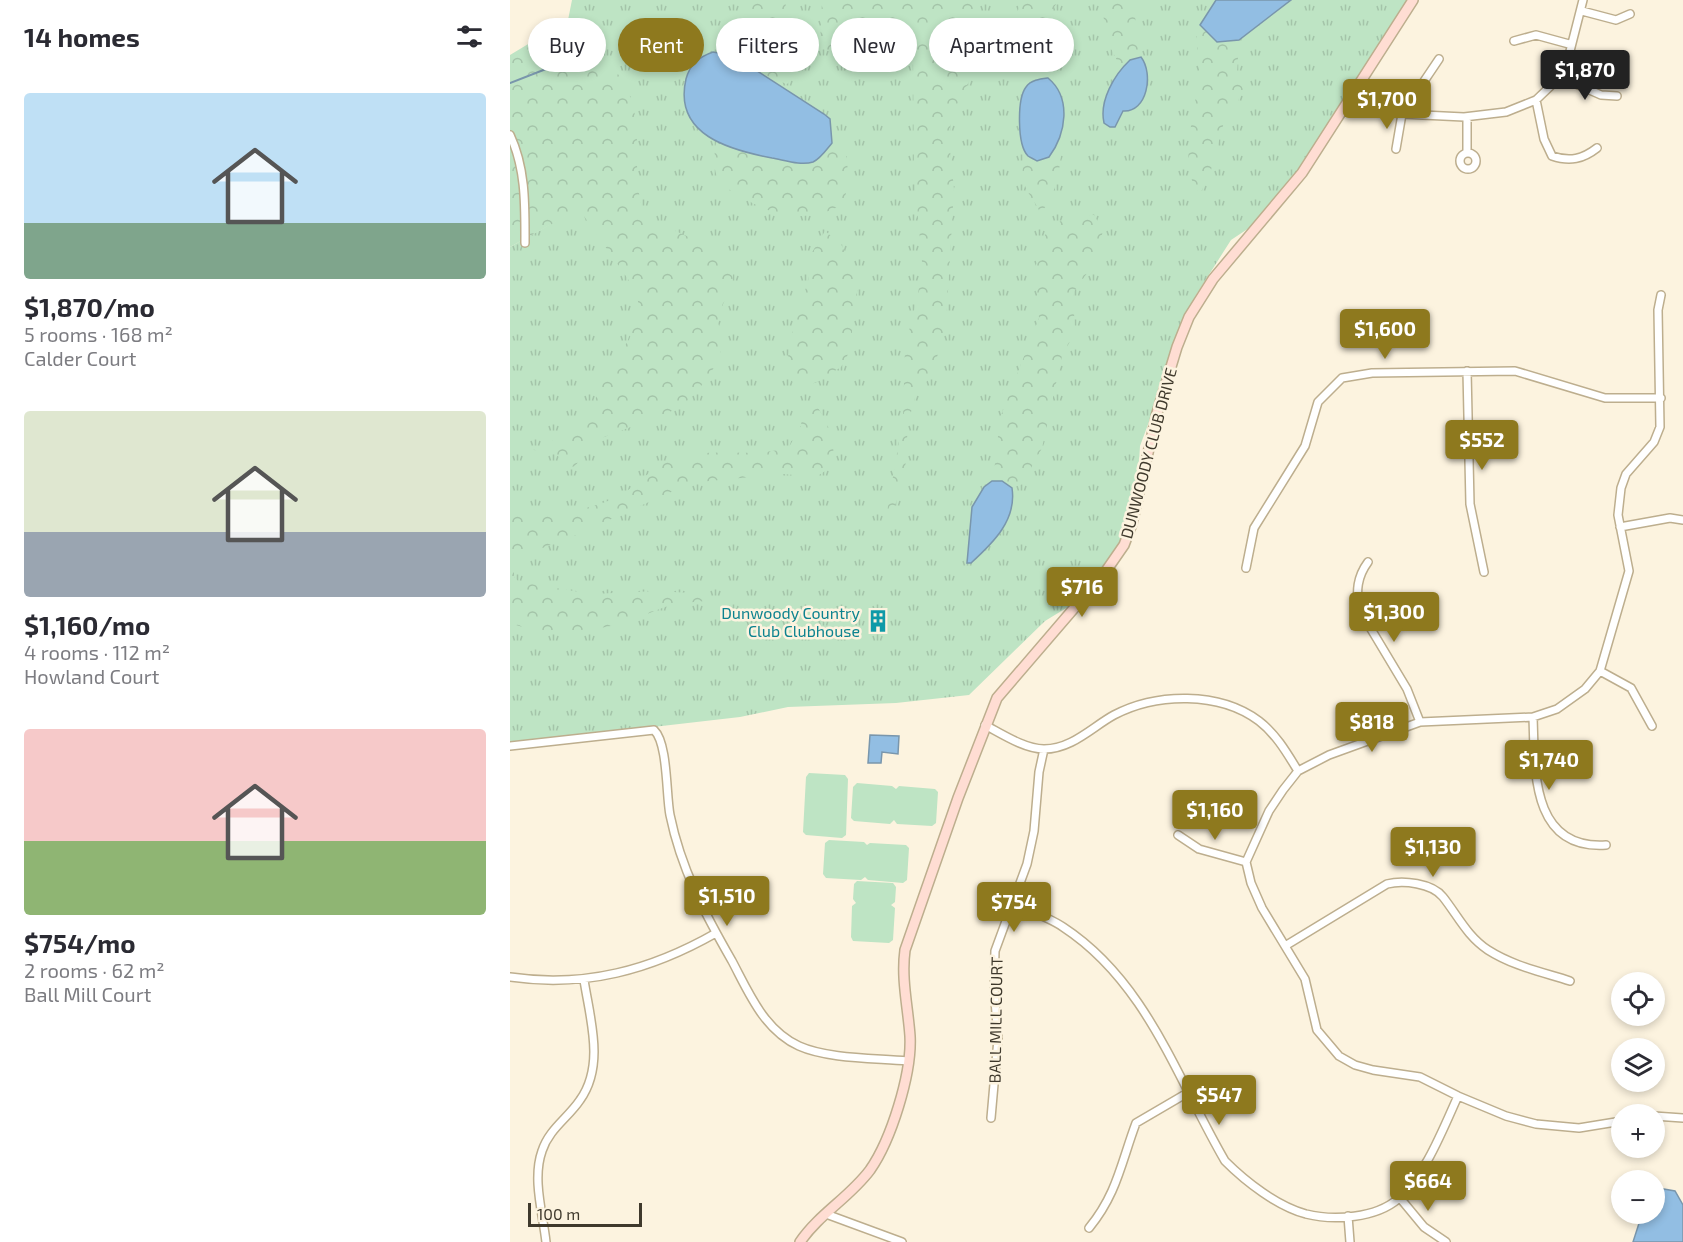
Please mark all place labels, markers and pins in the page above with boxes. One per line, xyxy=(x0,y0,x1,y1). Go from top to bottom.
pin: $1,870 xyxy=(1536,50,1634,101)
pin: $1,700 xyxy=(1338,79,1436,130)
pin: $1,600 xyxy=(1336,309,1434,360)
pin: $552 xyxy=(1446,420,1518,471)
pin: $716 xyxy=(1046,567,1118,618)
pin: $1,300 xyxy=(1345,592,1443,643)
place label: Dunwoody Country Club Clubhouse xyxy=(721,603,861,640)
building icon: Dunwoody Country Club Clubhouse xyxy=(865,608,891,634)
pin: $818 xyxy=(1336,702,1408,753)
pin: $1,740 xyxy=(1500,740,1598,791)
pin: $1,160 xyxy=(1166,790,1264,841)
pin: $1,130 xyxy=(1384,827,1482,878)
pin: $1,510 xyxy=(678,876,776,927)
pin: $754 xyxy=(978,882,1050,933)
pin: $547 xyxy=(1183,1075,1255,1126)
pin: $664 xyxy=(1392,1161,1464,1212)

